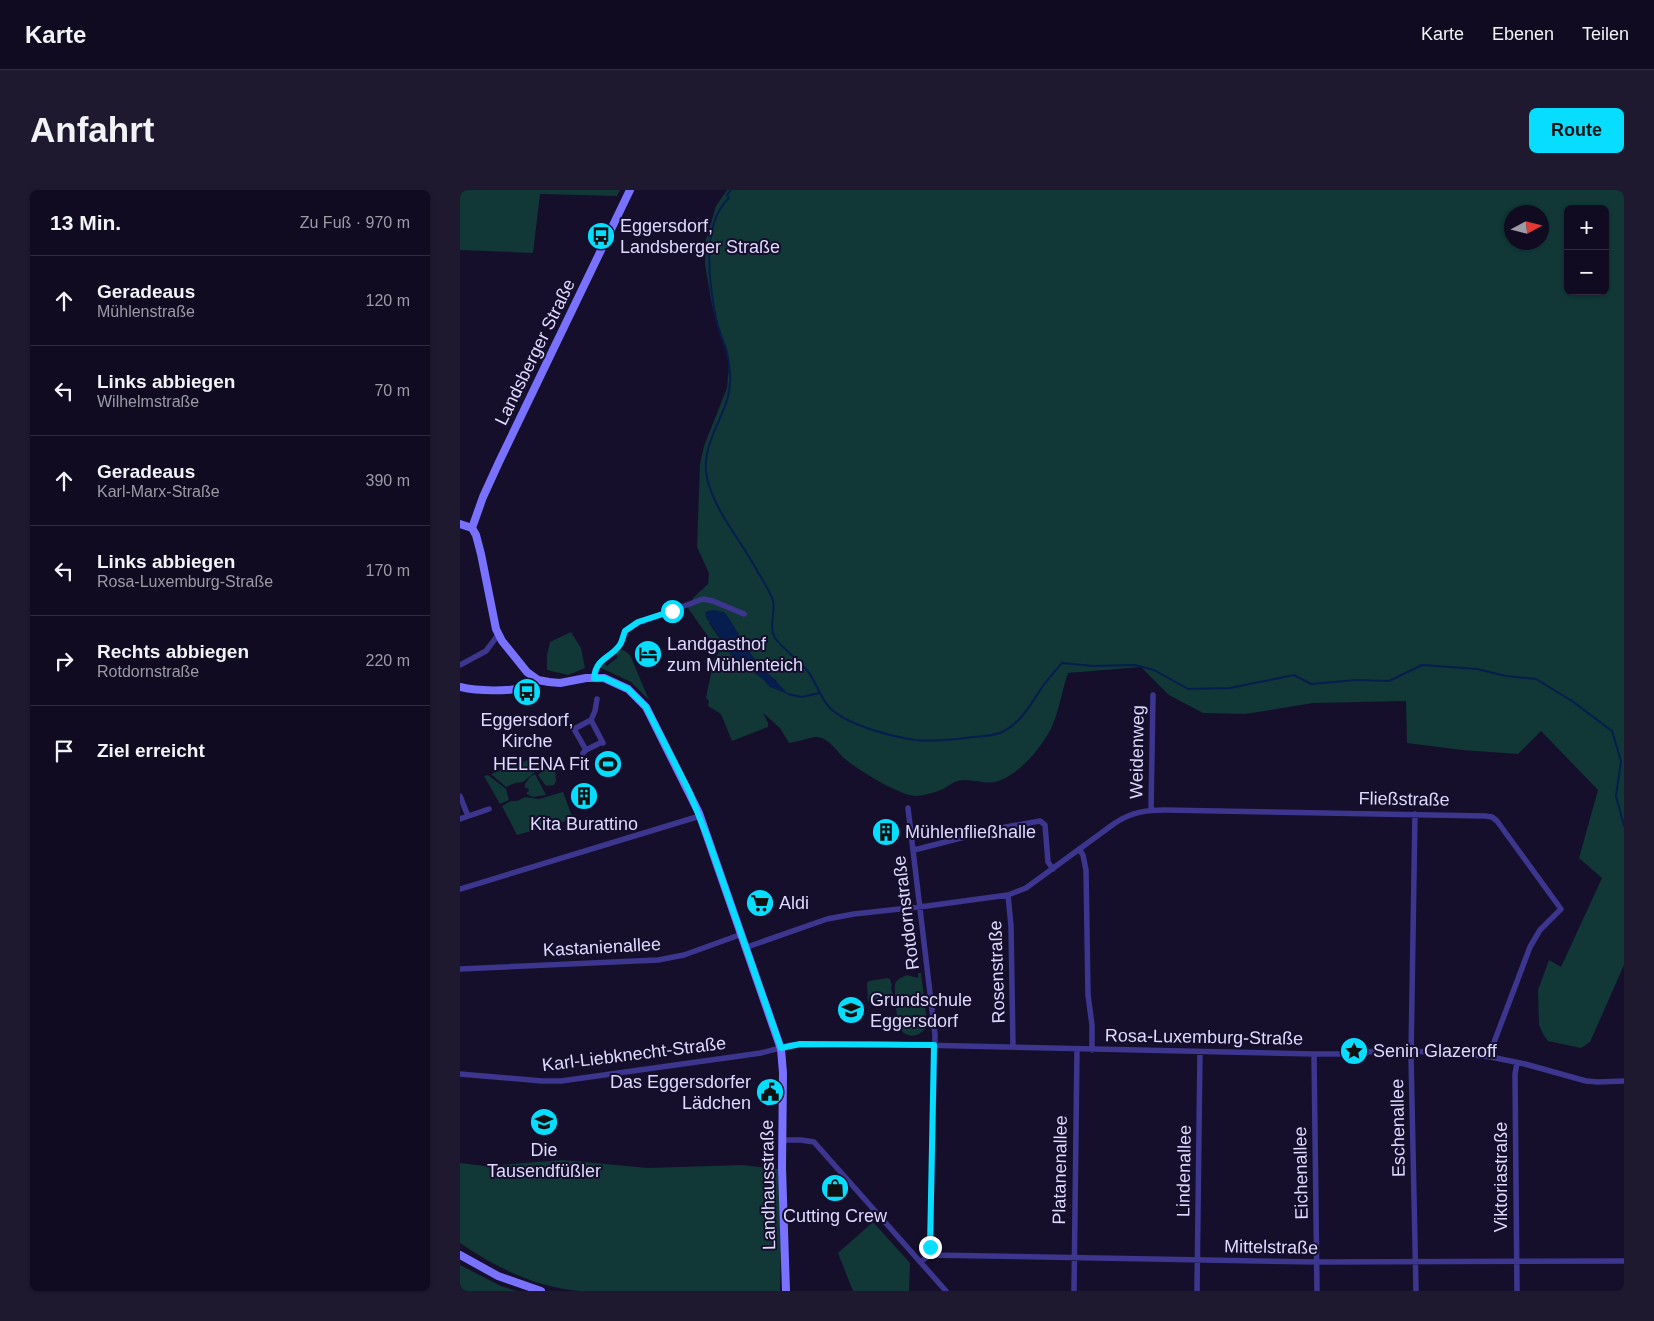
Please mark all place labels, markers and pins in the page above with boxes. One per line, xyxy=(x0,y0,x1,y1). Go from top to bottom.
place label: Eggersdorf, Landsberger Straße xyxy=(620,216,780,257)
bus stop icon: Eggersdorf, Landsberger Straße xyxy=(586,221,616,251)
place label: Landgasthof zum Mühlenteich xyxy=(667,634,803,675)
hotel icon: Landgasthof zum Mühlenteich xyxy=(633,639,663,669)
bus stop icon: Eggersdorf, Kirche xyxy=(512,677,542,707)
place label: Eggersdorf, Kirche xyxy=(480,710,574,751)
sports icon: HELENA Fit xyxy=(593,749,623,779)
place label: HELENA Fit xyxy=(493,754,589,774)
building icon: Kita Burattino xyxy=(569,781,599,811)
place label: Kita Burattino xyxy=(530,814,638,834)
building icon: Mühlenfließhalle xyxy=(871,817,901,847)
place label: Mühlenfließhalle xyxy=(905,822,1036,842)
supermarket icon: Aldi xyxy=(745,888,775,918)
place label: Aldi xyxy=(779,893,809,913)
place label: Grundschule Eggersdorf xyxy=(870,990,972,1031)
school or university icon: Grundschule Eggersdorf xyxy=(836,995,866,1025)
place icon: Senin Glazeroff xyxy=(1339,1036,1369,1066)
place label: Senin Glazeroff xyxy=(1373,1041,1498,1061)
place label: Das Eggersdorfer Lädchen xyxy=(610,1072,751,1113)
public building icon: Das Eggersdorfer Lädchen xyxy=(755,1077,785,1107)
school or university icon: Die Tausendfüßler xyxy=(529,1107,559,1137)
place label: Die Tausendfüßler xyxy=(487,1140,601,1181)
shop icon: Cutting Crew xyxy=(820,1173,850,1203)
place label: Cutting Crew xyxy=(783,1206,888,1226)

